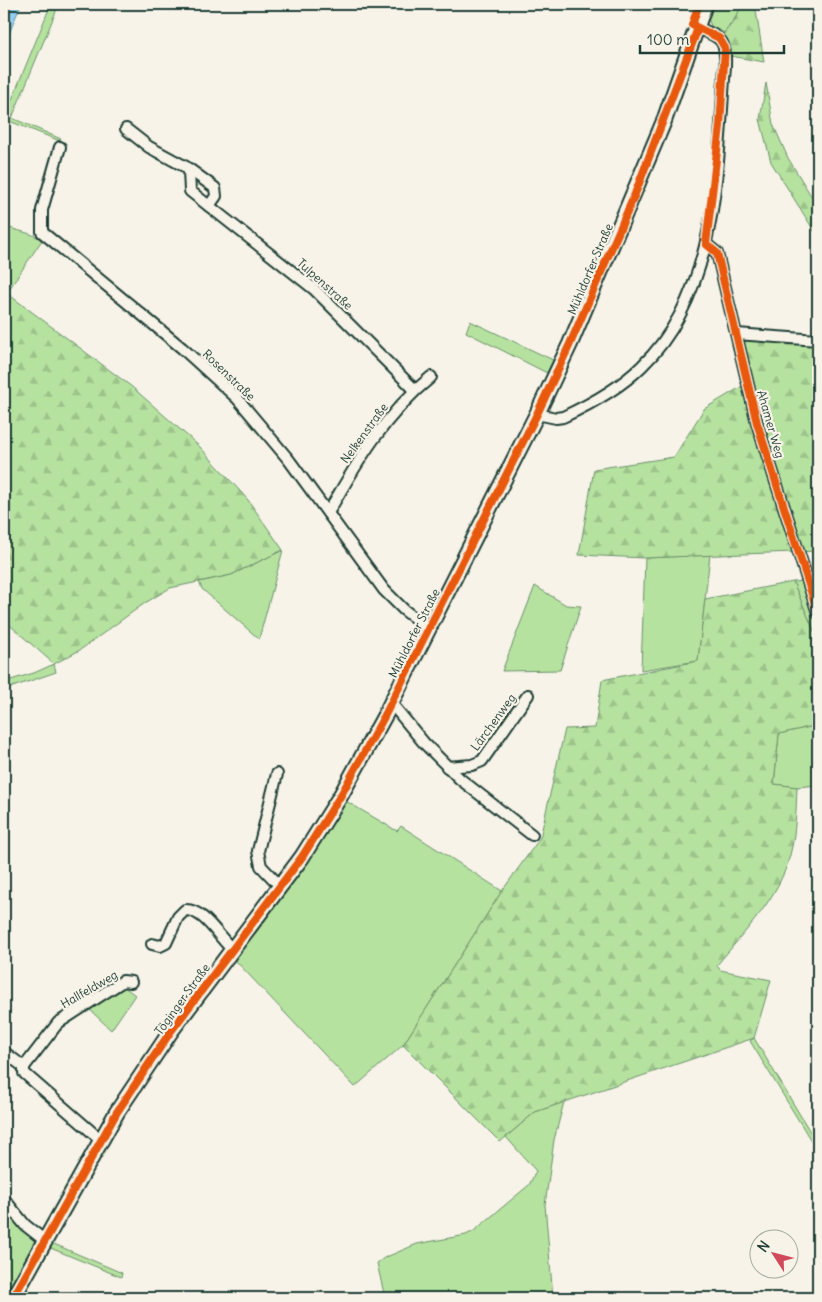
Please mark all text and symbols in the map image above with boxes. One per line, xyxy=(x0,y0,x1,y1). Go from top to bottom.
scale bar xyxy=(640,22,783,54)
text: 100 m xyxy=(647,30,689,49)
street label: Mühldorfer Straße xyxy=(564,221,616,317)
street label: Tulpenstraße xyxy=(294,255,356,313)
street label: Rosenstraße xyxy=(200,346,258,404)
street label: Ahamer Weg xyxy=(754,388,788,460)
street label: Nelkenstraße xyxy=(337,400,391,466)
street label: Mühldorfer Straße xyxy=(385,586,443,680)
street label: Lärchenweg xyxy=(467,690,519,754)
street label: Töginger Straße xyxy=(151,960,213,1038)
street label: Hallfeldweg xyxy=(58,967,120,1011)
north arrow xyxy=(750,1230,800,1280)
text: N xyxy=(753,1237,774,1256)

